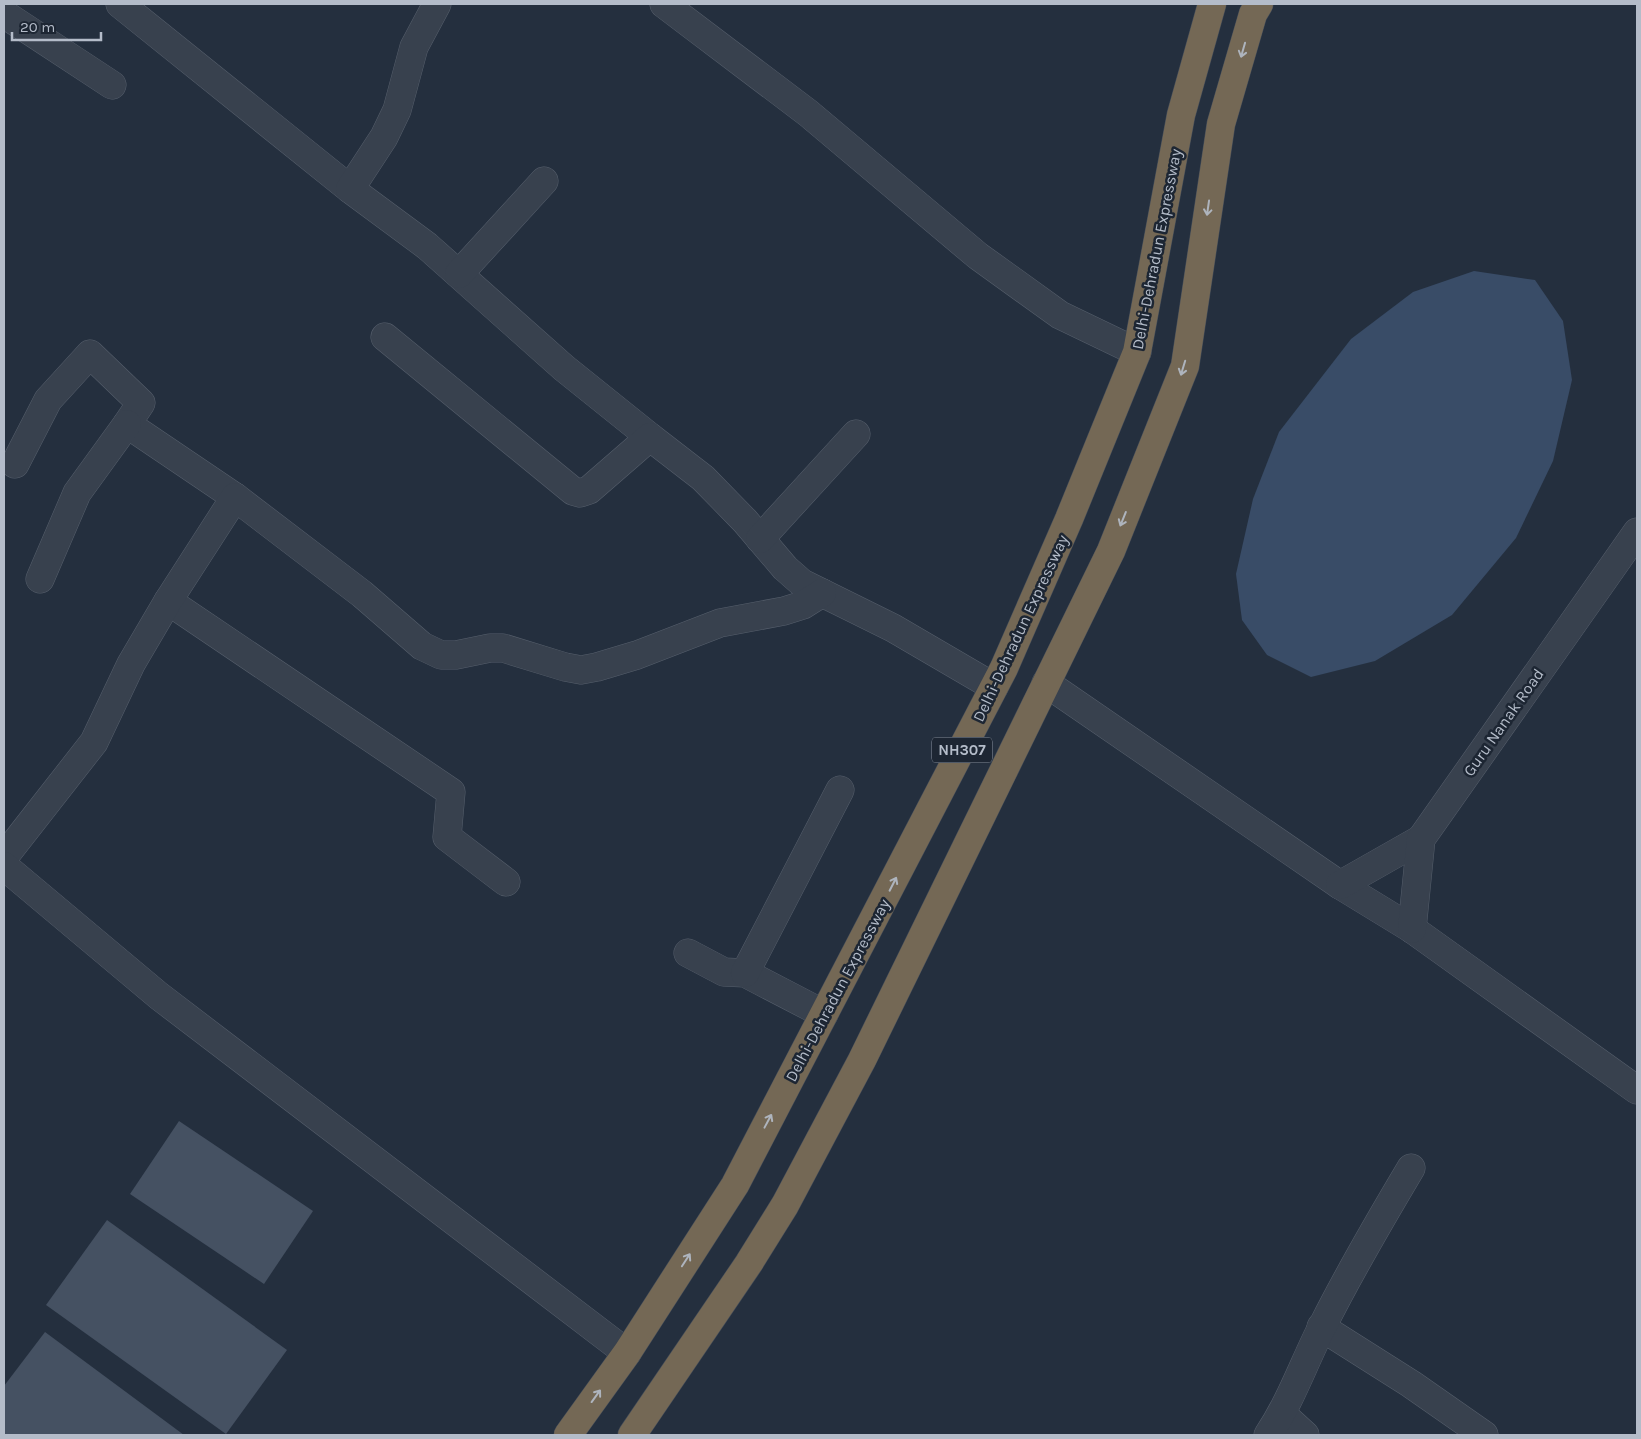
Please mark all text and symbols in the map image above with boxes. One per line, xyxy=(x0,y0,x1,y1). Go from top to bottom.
scale bar xyxy=(12,10,101,42)
text: 20 m xyxy=(20,18,55,36)
one-way arrow xyxy=(1237,41,1247,57)
street label: Delhi-Dehradun Expressway xyxy=(1128,147,1185,351)
one-way arrow xyxy=(1203,200,1213,216)
one-way arrow xyxy=(1178,360,1187,376)
one-way arrow xyxy=(1118,511,1127,526)
street label: Delhi-Dehradun Expressway xyxy=(969,531,1072,725)
street label: Guru Nanak Road xyxy=(1459,665,1548,780)
road number: NH307 xyxy=(932,738,992,762)
one-way arrow xyxy=(888,876,898,891)
street label: Delhi-Dehradun Expressway xyxy=(781,895,894,1085)
one-way arrow xyxy=(763,1113,773,1128)
one-way arrow xyxy=(681,1254,691,1268)
one-way arrow xyxy=(591,1389,601,1403)

